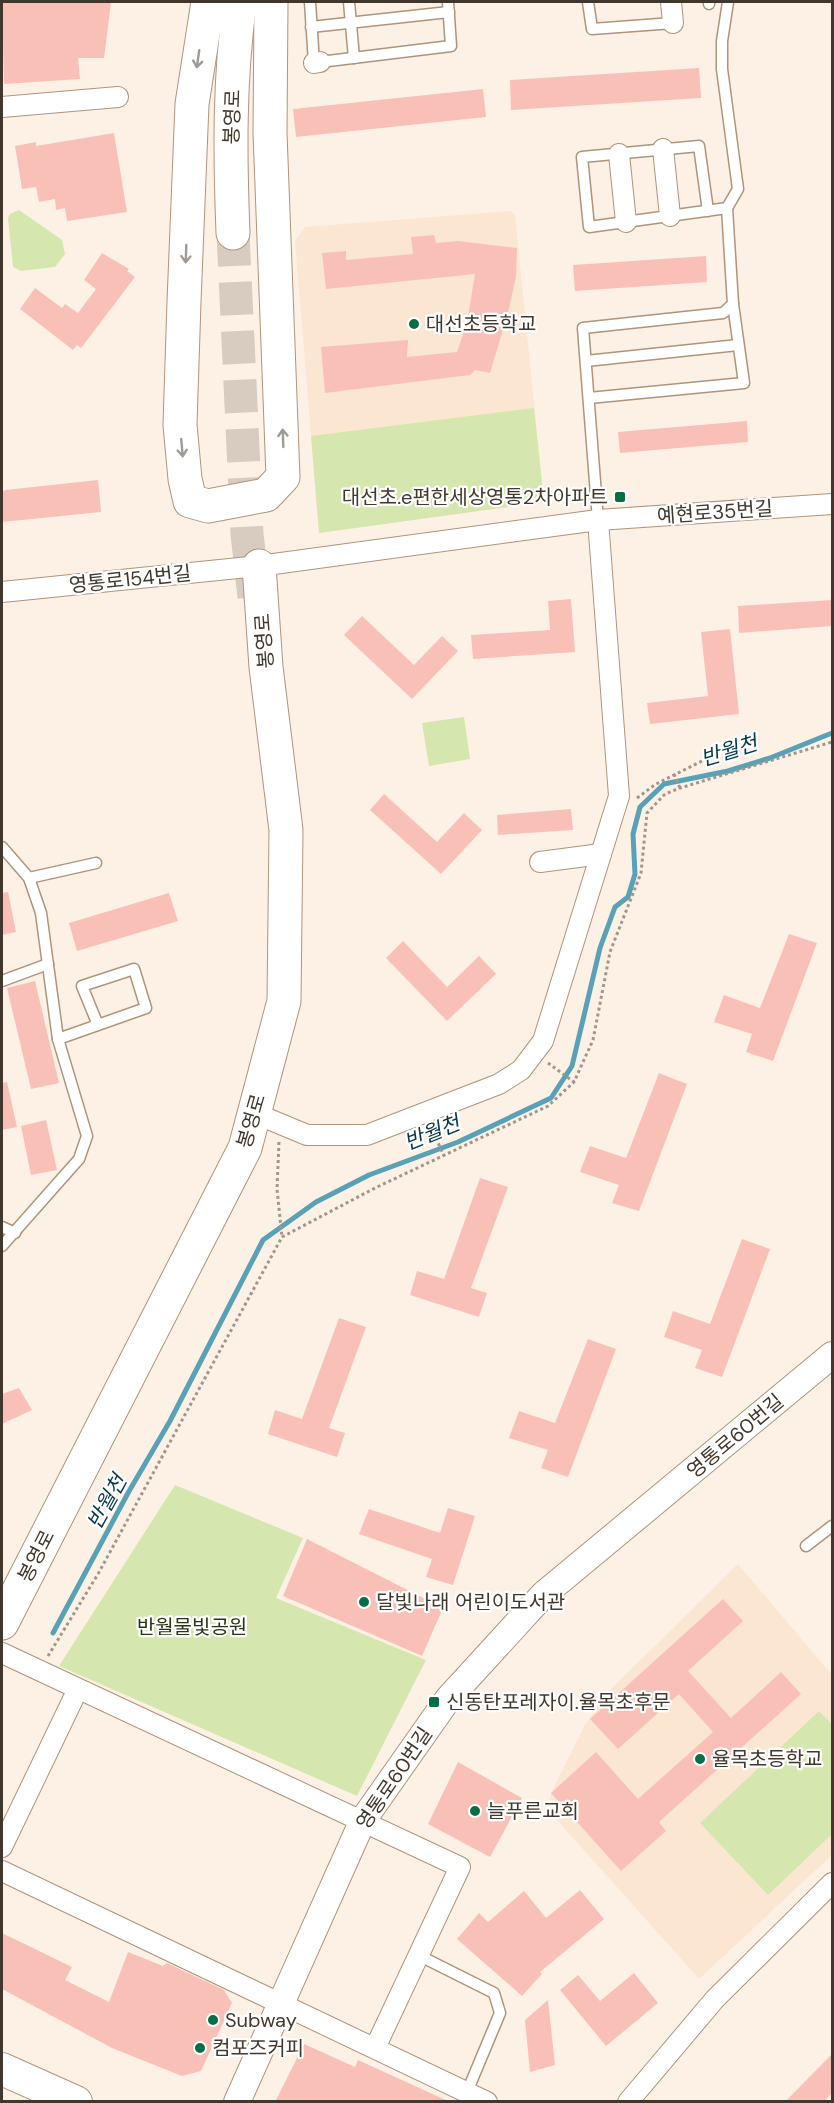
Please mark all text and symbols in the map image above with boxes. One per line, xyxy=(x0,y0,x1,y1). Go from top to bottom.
one-way arrow xyxy=(193,49,204,68)
street label: 봉영로 xyxy=(218,89,246,145)
one-way arrow xyxy=(180,243,191,263)
place label: 대선초등학교 xyxy=(426,311,536,337)
marker: 대선초등학교 xyxy=(407,317,421,331)
one-way arrow xyxy=(277,428,289,448)
one-way arrow xyxy=(177,438,188,458)
place label: 대선초.e편한세상영통2차아파트 xyxy=(342,484,608,510)
marker: 대선초.e편한세상영통2차아파트 xyxy=(613,490,627,504)
street label: 예현로35번길 xyxy=(656,495,774,529)
street label: 영통로154번길 xyxy=(68,560,192,598)
street label: 봉영로 xyxy=(249,613,279,669)
water label: 반월천 xyxy=(697,728,763,773)
street label: 봉영로 xyxy=(231,1091,271,1151)
water label: 반월천 xyxy=(400,1108,467,1157)
street label: 영통로60번길 xyxy=(681,1388,789,1484)
water label: 반월천 xyxy=(81,1468,135,1534)
street label: 봉영로 xyxy=(12,1526,60,1586)
place label: 달빛나래 어린이도서관 xyxy=(376,1589,565,1615)
marker: 달빛나래 어린이도서관 xyxy=(357,1595,371,1609)
park label: 반월물빛공원 xyxy=(137,1614,247,1640)
place label: 신동탄포레자이.율목초후문 xyxy=(446,1689,671,1715)
marker: 신동탄포레자이.율목초후문 xyxy=(427,1695,441,1709)
street label: 영통로60번길 xyxy=(350,1722,438,1834)
place label: 율목초등학교 xyxy=(712,1746,822,1772)
marker: 율목초등학교 xyxy=(693,1752,707,1766)
place label: 늘푸른교회 xyxy=(487,1798,579,1824)
marker: 늘푸른교회 xyxy=(468,1804,482,1818)
place label: Subway xyxy=(225,2007,297,2033)
marker: Subway xyxy=(206,2013,220,2027)
place label: 컴포즈커피 xyxy=(212,2035,304,2061)
marker: 컴포즈커피 xyxy=(193,2041,207,2055)

